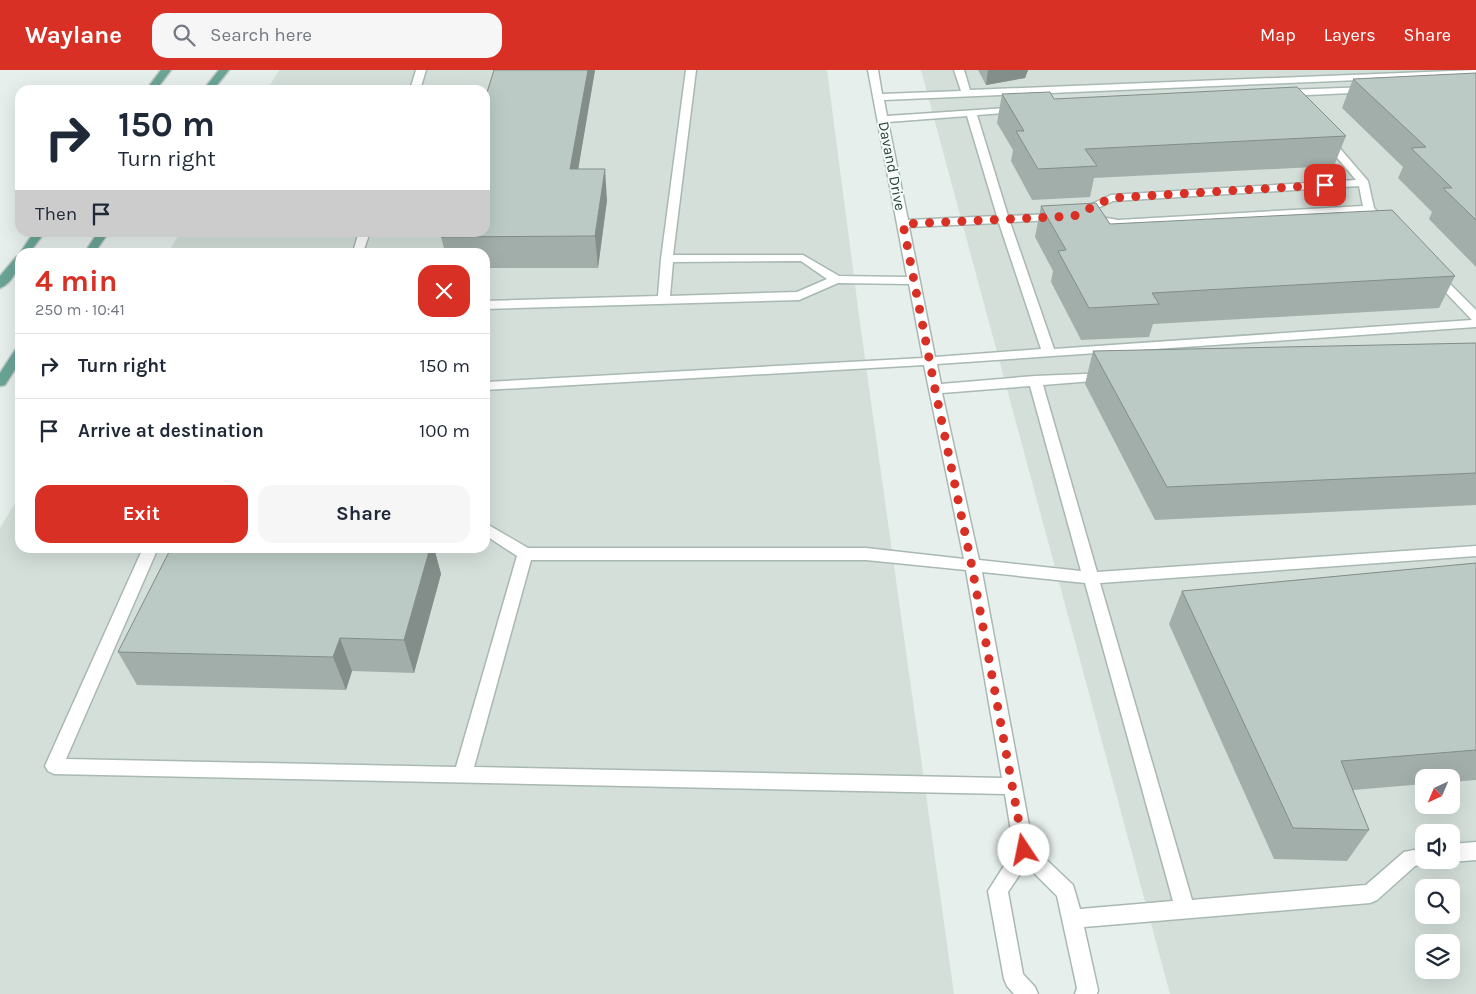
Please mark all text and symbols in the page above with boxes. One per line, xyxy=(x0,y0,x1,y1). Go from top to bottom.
search box xyxy=(152,13,502,58)
text: Waylane xyxy=(25,21,122,49)
icon: search xyxy=(170,21,198,49)
text: Search here xyxy=(210,24,312,46)
text: Map xyxy=(1260,24,1296,46)
text: Layers xyxy=(1324,24,1376,46)
text: Share xyxy=(1404,24,1451,46)
text: 150 m xyxy=(118,104,215,145)
icon: right xyxy=(35,105,100,170)
street label: Davand Drive xyxy=(875,120,909,212)
text: Turn right xyxy=(118,146,216,172)
pin xyxy=(1304,164,1346,206)
icon: arrive xyxy=(1311,171,1339,199)
icon: arrive xyxy=(87,200,115,228)
text: Then xyxy=(35,203,77,225)
text: 4 min xyxy=(35,263,117,299)
button: close xyxy=(418,265,470,317)
text: 250 m · 10:41 xyxy=(35,300,125,319)
icon: right xyxy=(35,352,63,380)
text: Turn right xyxy=(78,355,167,377)
text: 150 m xyxy=(419,355,470,377)
icon: arrive xyxy=(35,417,63,445)
text: Arrive at destination xyxy=(78,420,264,442)
text: 100 m xyxy=(419,420,470,442)
button: Exit xyxy=(35,485,248,543)
button: Share xyxy=(258,485,470,543)
north arrow xyxy=(1415,769,1460,814)
map controls xyxy=(1415,769,1460,979)
position arrow xyxy=(997,823,1049,875)
button: sound xyxy=(1415,824,1460,869)
button: search xyxy=(1415,879,1460,924)
button: layers xyxy=(1415,934,1460,979)

